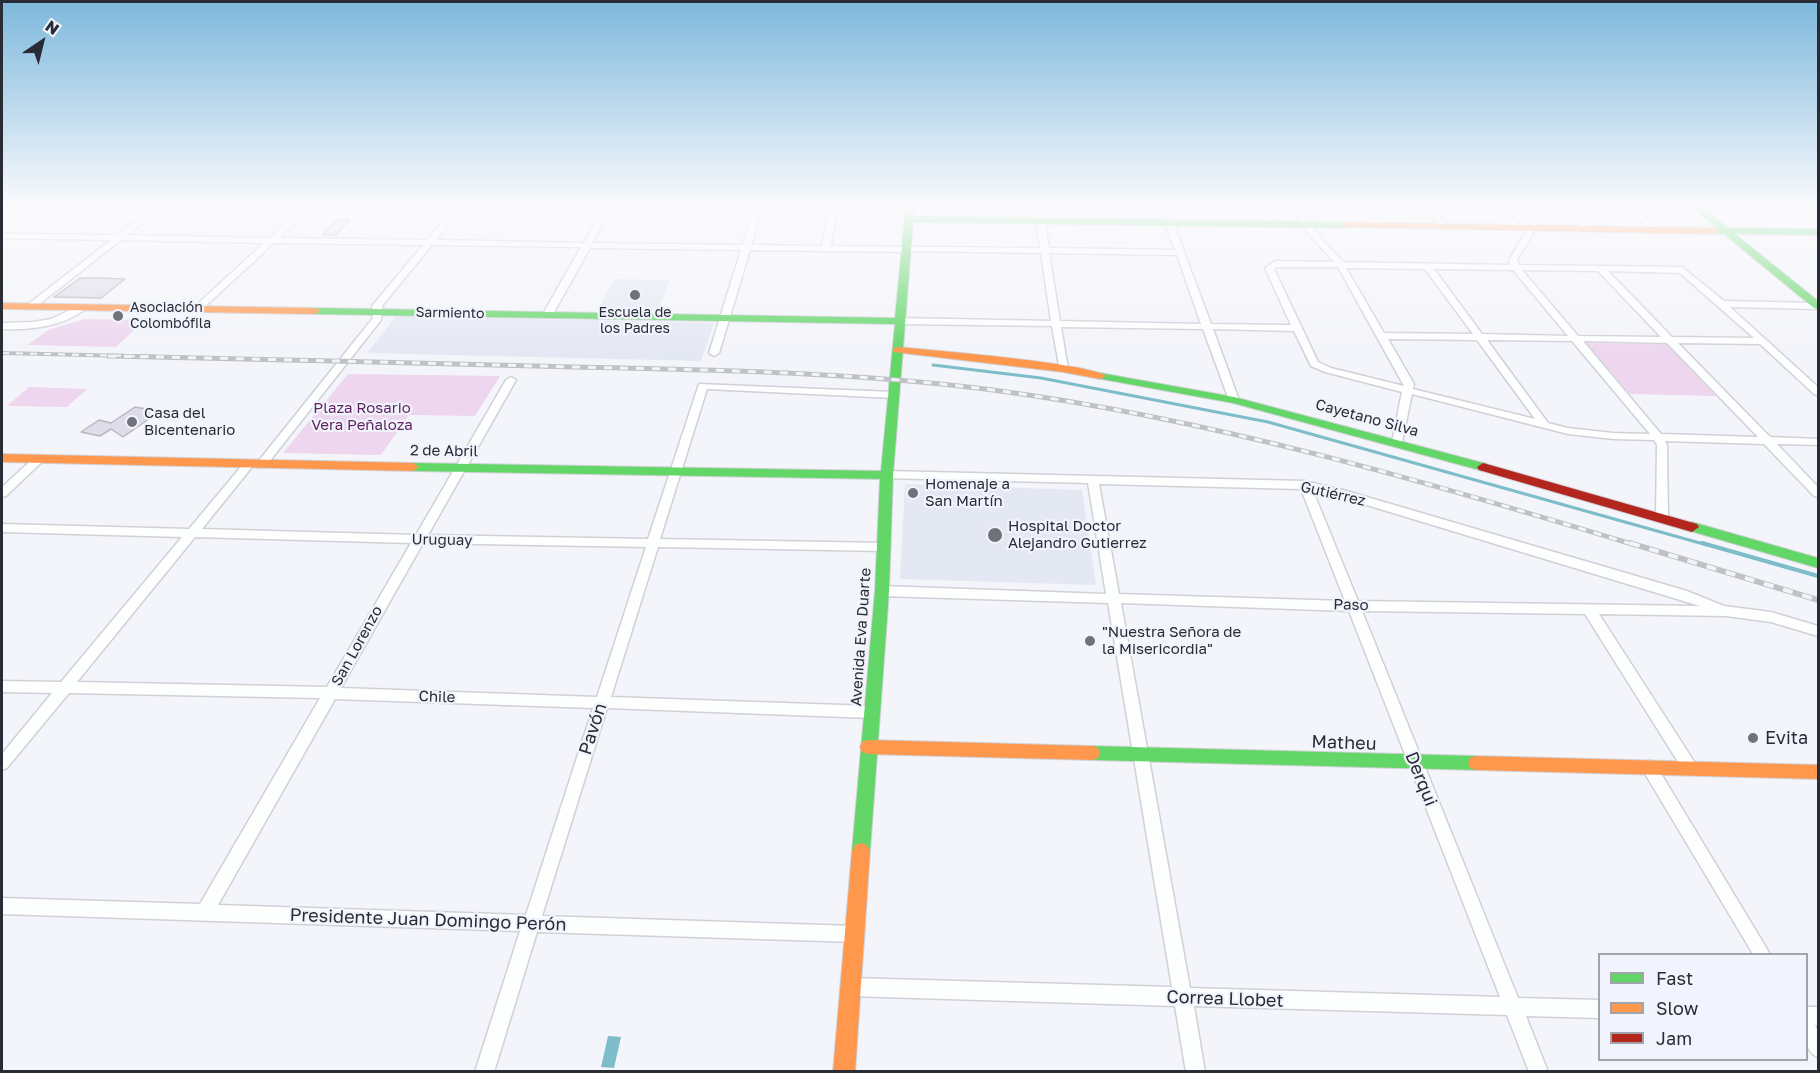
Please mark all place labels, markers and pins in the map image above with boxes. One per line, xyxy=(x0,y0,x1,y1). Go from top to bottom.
marker: Escuela de los Padres xyxy=(628,288,642,302)
place label: Asociación Colombófila xyxy=(130,300,211,332)
place label: Escuela de los Padres xyxy=(599,305,671,338)
marker: Asociación Colombófila xyxy=(111,309,125,323)
place label: Casa del Bicentenario xyxy=(144,404,235,439)
marker: Casa del Bicentenario xyxy=(125,415,139,429)
place label: Homenaje a San Martín xyxy=(925,475,1010,510)
marker: Homenaje a San Martín xyxy=(906,486,920,500)
place label: Hospital Doctor Alejandro Gutierrez xyxy=(1008,517,1147,552)
marker: Hospital Doctor Alejandro Gutierrez xyxy=(986,526,1004,544)
place label: "Nuestra Señora de la Misericordia" xyxy=(1102,623,1241,658)
marker: "Nuestra Señora de la Misericordia" xyxy=(1083,634,1097,648)
place label: Evita xyxy=(1765,727,1808,749)
marker: Evita xyxy=(1746,731,1760,745)

